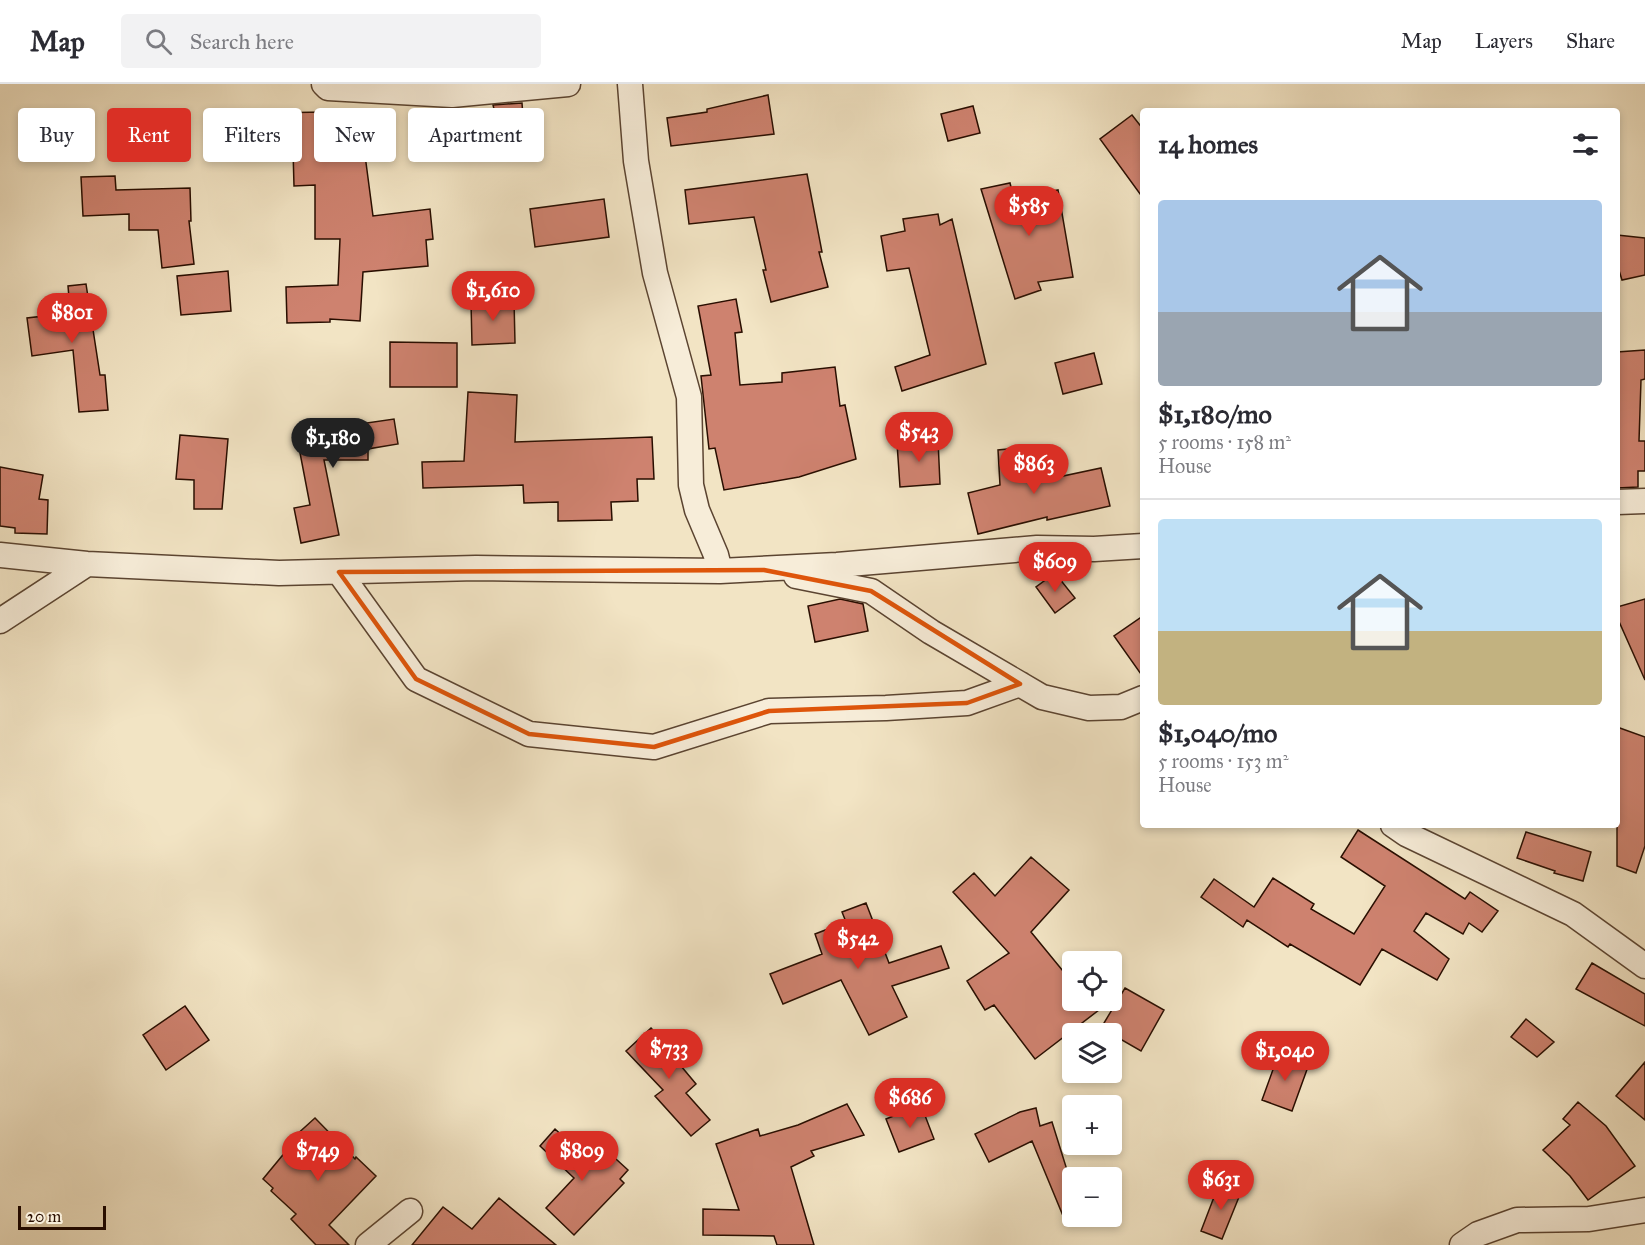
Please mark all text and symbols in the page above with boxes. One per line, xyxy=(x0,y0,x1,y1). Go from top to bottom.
search box xyxy=(121,14,541,68)
text: Map xyxy=(30,24,85,59)
icon: search xyxy=(142,25,175,58)
text: Search here xyxy=(190,28,294,55)
text: Map xyxy=(1401,28,1442,54)
text: Layers xyxy=(1475,28,1533,54)
text: Share xyxy=(1566,28,1615,54)
chip: Buy xyxy=(18,108,95,162)
chip: Rent xyxy=(107,108,191,162)
chip: Filters xyxy=(203,108,302,162)
chip: New xyxy=(314,108,396,162)
chip: Apartment xyxy=(408,108,544,162)
text: 14 homes xyxy=(1158,128,1258,160)
icon: filters xyxy=(1569,128,1602,161)
pin: $585 xyxy=(993,186,1065,237)
text: $585 xyxy=(1008,193,1050,217)
icon: home xyxy=(1326,239,1434,347)
pin: $1,610 xyxy=(444,271,542,322)
text: $1,610 xyxy=(466,278,520,302)
pin: $801 xyxy=(36,293,108,344)
text: $801 xyxy=(51,300,93,324)
text: $1,180/mo xyxy=(1158,398,1272,430)
pin: $543 xyxy=(883,412,955,463)
pin: $1,180 xyxy=(284,418,382,469)
text: $543 xyxy=(899,419,939,443)
text: $1,180 xyxy=(305,425,361,449)
text: 5 rooms · 158 m² xyxy=(1158,430,1291,454)
pin: $863 xyxy=(998,444,1070,495)
text: $863 xyxy=(1014,451,1054,475)
text: House xyxy=(1158,454,1212,478)
pin: $609 xyxy=(1019,542,1091,593)
text: $609 xyxy=(1033,549,1077,573)
icon: home xyxy=(1326,558,1434,666)
text: $1,040/mo xyxy=(1158,717,1277,749)
text: 5 rooms · 153 m² xyxy=(1158,749,1288,773)
text: House xyxy=(1158,773,1212,797)
pin: $542 xyxy=(822,919,894,970)
text: $542 xyxy=(837,926,879,950)
map controls xyxy=(1062,951,1122,1227)
button: locate xyxy=(1062,951,1122,1011)
button: layers xyxy=(1062,1023,1122,1083)
pin: $733 xyxy=(633,1029,705,1080)
pin: $1,040 xyxy=(1236,1031,1334,1082)
text: $733 xyxy=(650,1036,688,1060)
text: $1,040 xyxy=(1255,1038,1315,1062)
pin: $686 xyxy=(874,1078,946,1129)
text: $686 xyxy=(888,1085,932,1109)
button: + xyxy=(1062,1095,1122,1155)
pin: $749 xyxy=(282,1131,354,1182)
pin: $809 xyxy=(546,1131,618,1182)
text: $749 xyxy=(296,1138,340,1162)
text: $809 xyxy=(559,1138,605,1162)
pin: $631 xyxy=(1185,1160,1257,1211)
button: − xyxy=(1062,1167,1122,1227)
text: $631 xyxy=(1202,1167,1240,1191)
scale bar xyxy=(18,1203,106,1230)
text: 20 m xyxy=(27,1207,61,1226)

